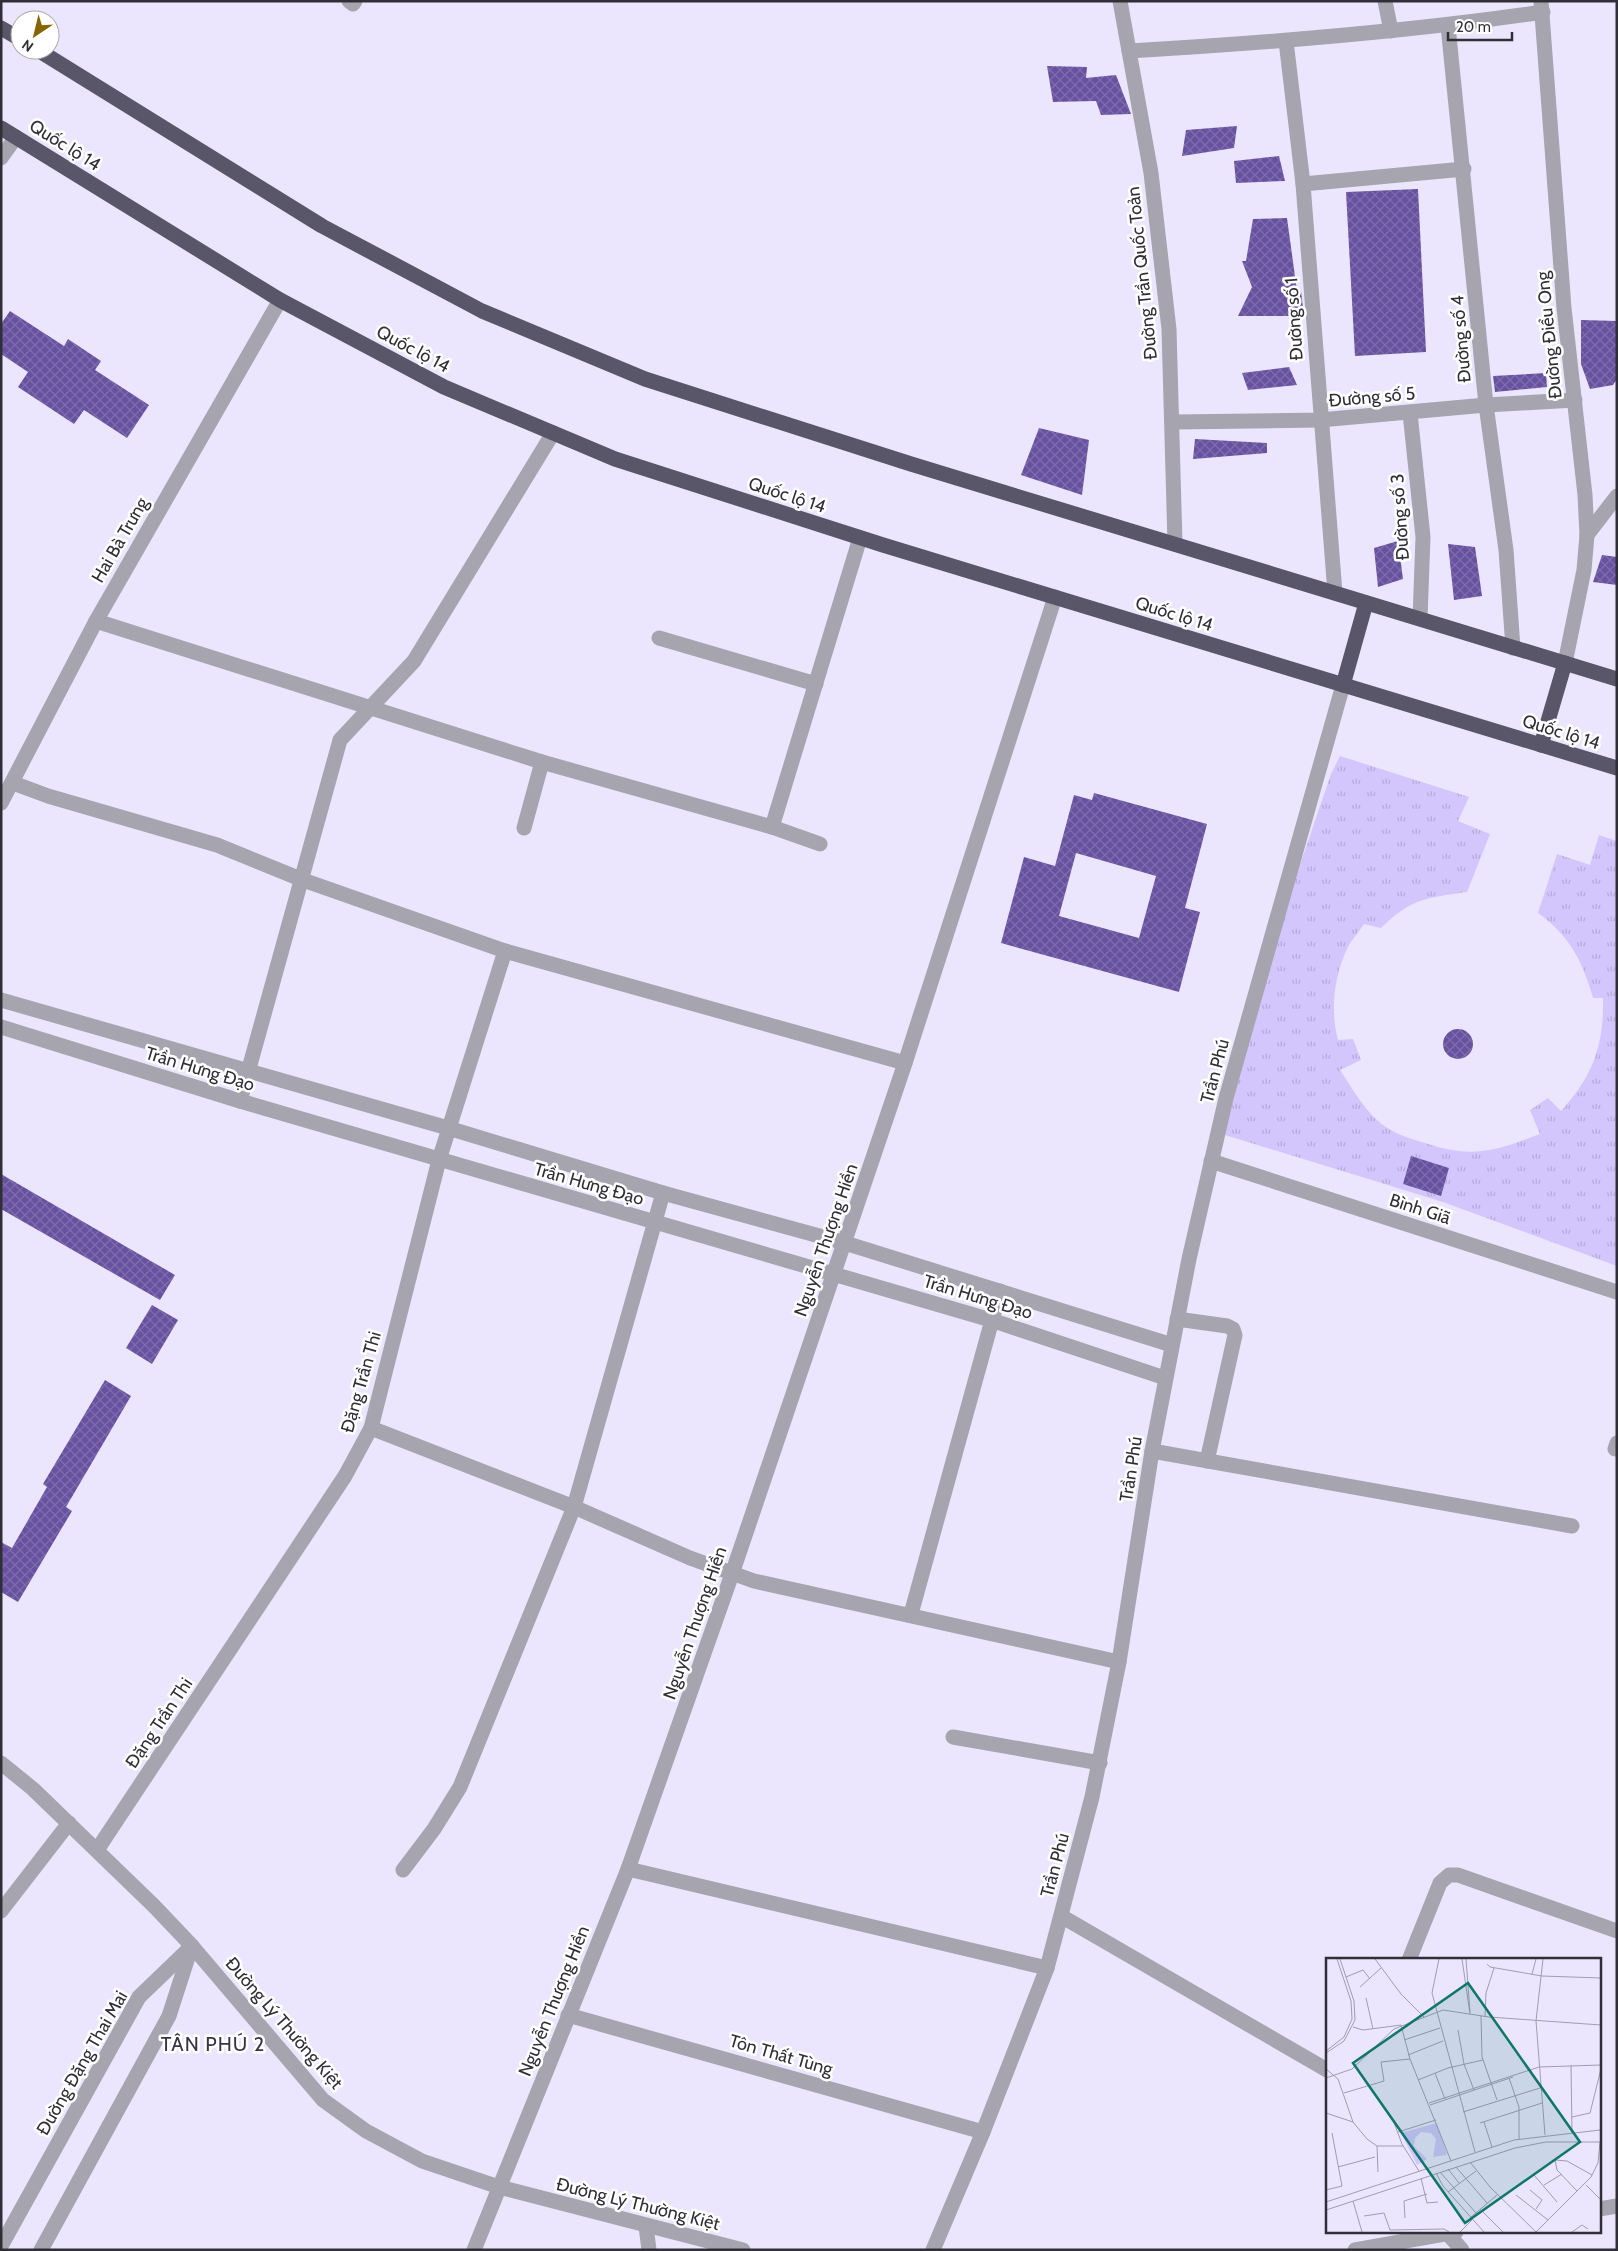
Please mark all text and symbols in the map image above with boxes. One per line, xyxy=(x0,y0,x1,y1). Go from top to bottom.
north arrow xyxy=(10,10,60,60)
scale bar xyxy=(1448,10,1512,42)
text: 20 m xyxy=(1456,18,1491,36)
text: N xyxy=(18,35,37,56)
street label: Quốc lộ 14 xyxy=(25,115,105,175)
street label: Đường Trần Quốc Toản xyxy=(1122,185,1162,361)
street label: Đường Điểu Ong xyxy=(1531,269,1567,400)
street label: Đường số 1 xyxy=(1280,277,1308,361)
street label: Đường số 4 xyxy=(1446,295,1476,383)
street label: Quốc lộ 14 xyxy=(373,321,453,377)
street label: Đường số 5 xyxy=(1328,382,1416,412)
street label: Quốc lộ 14 xyxy=(746,472,828,518)
street label: Đường số 3 xyxy=(1386,473,1414,561)
street label: Hai Bà Trưng xyxy=(87,493,154,586)
street label: Quốc lộ 14 xyxy=(1133,592,1215,636)
street label: Quốc lộ 14 xyxy=(1520,710,1602,754)
street label: Trần Phú xyxy=(1196,1036,1234,1106)
street label: Trần Hưng Đạo xyxy=(143,1042,257,1096)
street label: Trần Hưng Đạo xyxy=(532,1158,646,1210)
street label: Nguyễn Thượng Hiền xyxy=(790,1161,862,1319)
street label: Bình Giã xyxy=(1387,1189,1454,1229)
street label: Trần Hưng Đạo xyxy=(921,1270,1035,1324)
street label: Đặng Trần Thi xyxy=(336,1329,386,1435)
street label: Trần Phú xyxy=(1115,1435,1147,1503)
street label: Nguyễn Thượng Hiền xyxy=(659,1544,731,1702)
street label: Đặng Trần Thi xyxy=(121,1674,197,1772)
street label: Trần Phú xyxy=(1036,1830,1074,1900)
street label: Nguyễn Thượng Hiền xyxy=(514,1923,594,2079)
street label: Đường Lý Thường Kiệt xyxy=(221,1952,347,2094)
inset map xyxy=(1326,1958,1600,2234)
street label: Đường Đặng Thai Mai xyxy=(32,1987,132,2139)
street label: Tôn Thất Tùng xyxy=(727,2030,836,2081)
district label: TÂN PHÚ 2 xyxy=(161,2032,265,2056)
street label: Đường Lý Thường Kiệt xyxy=(554,2173,722,2235)

